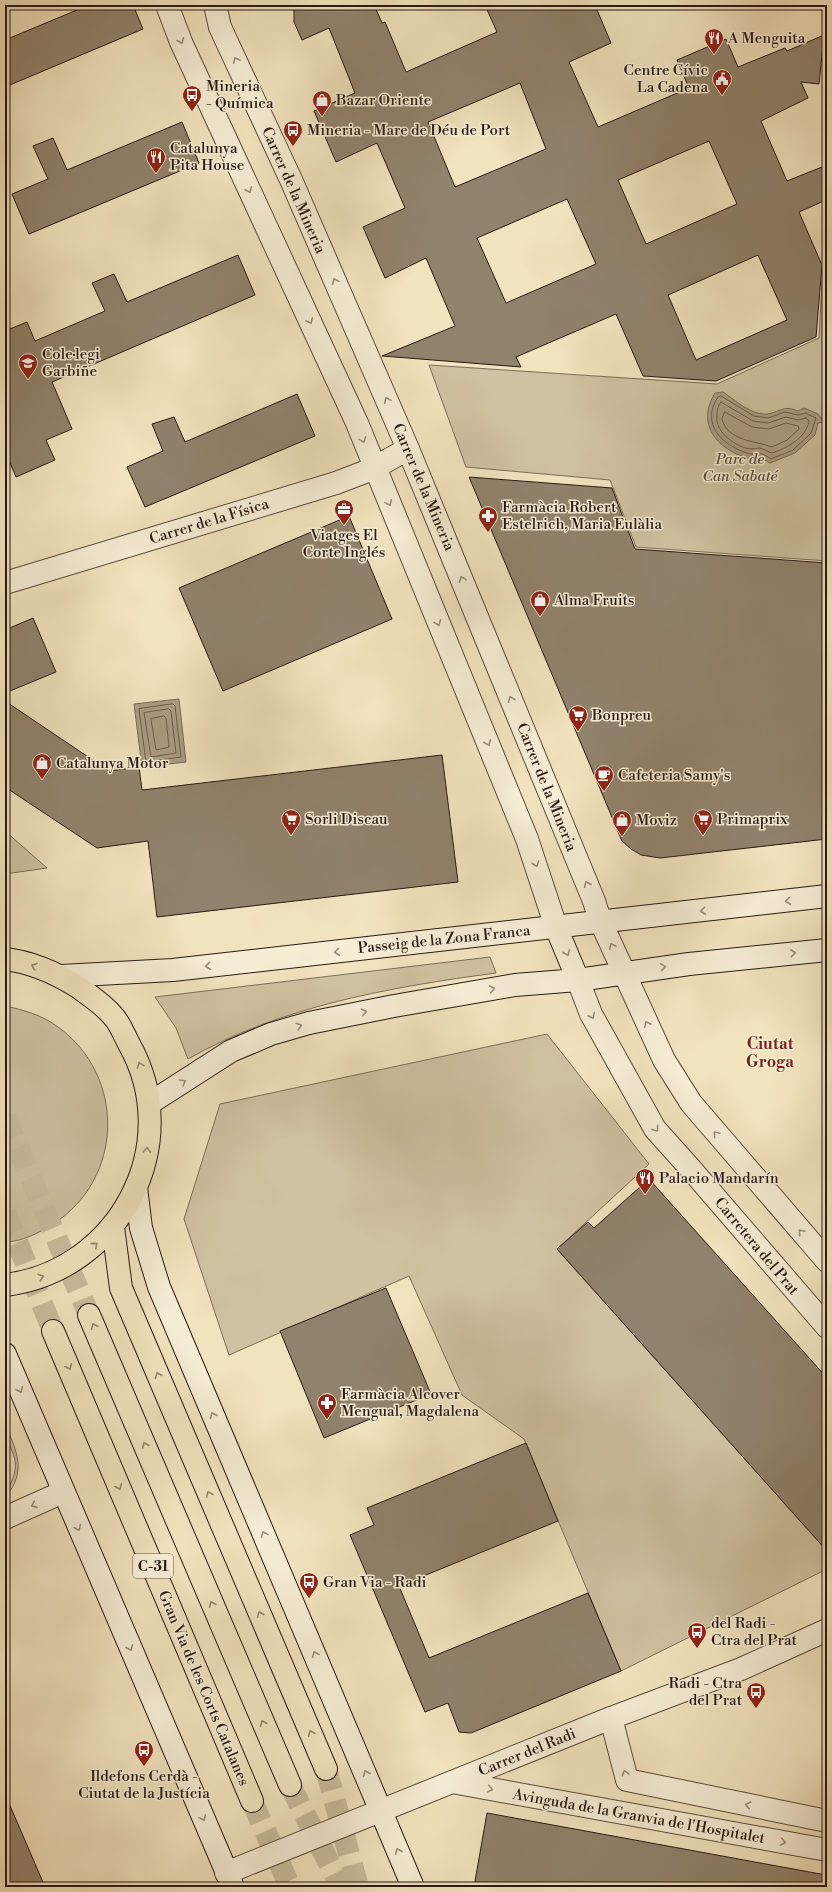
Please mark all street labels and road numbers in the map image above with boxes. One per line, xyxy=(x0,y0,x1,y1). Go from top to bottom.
street label: Carrer de la Mineria xyxy=(257,124,330,257)
street label: Carrer de la Mineria xyxy=(388,421,459,554)
street label: Carrer de la Física xyxy=(147,494,272,549)
street label: Carrer de la Mineria xyxy=(512,720,581,854)
street label: Passeig de la Zona Franca xyxy=(357,921,532,958)
street label: Carretera del Prat xyxy=(710,1194,803,1300)
road number: C-31 xyxy=(133,1554,173,1578)
street label: Gran Via de les Corts Catalanes xyxy=(154,1588,253,1789)
street label: Carrer del Radi xyxy=(476,1724,579,1781)
street label: Avinguda de la Granvia de l'Hospitalet xyxy=(510,1785,767,1848)

